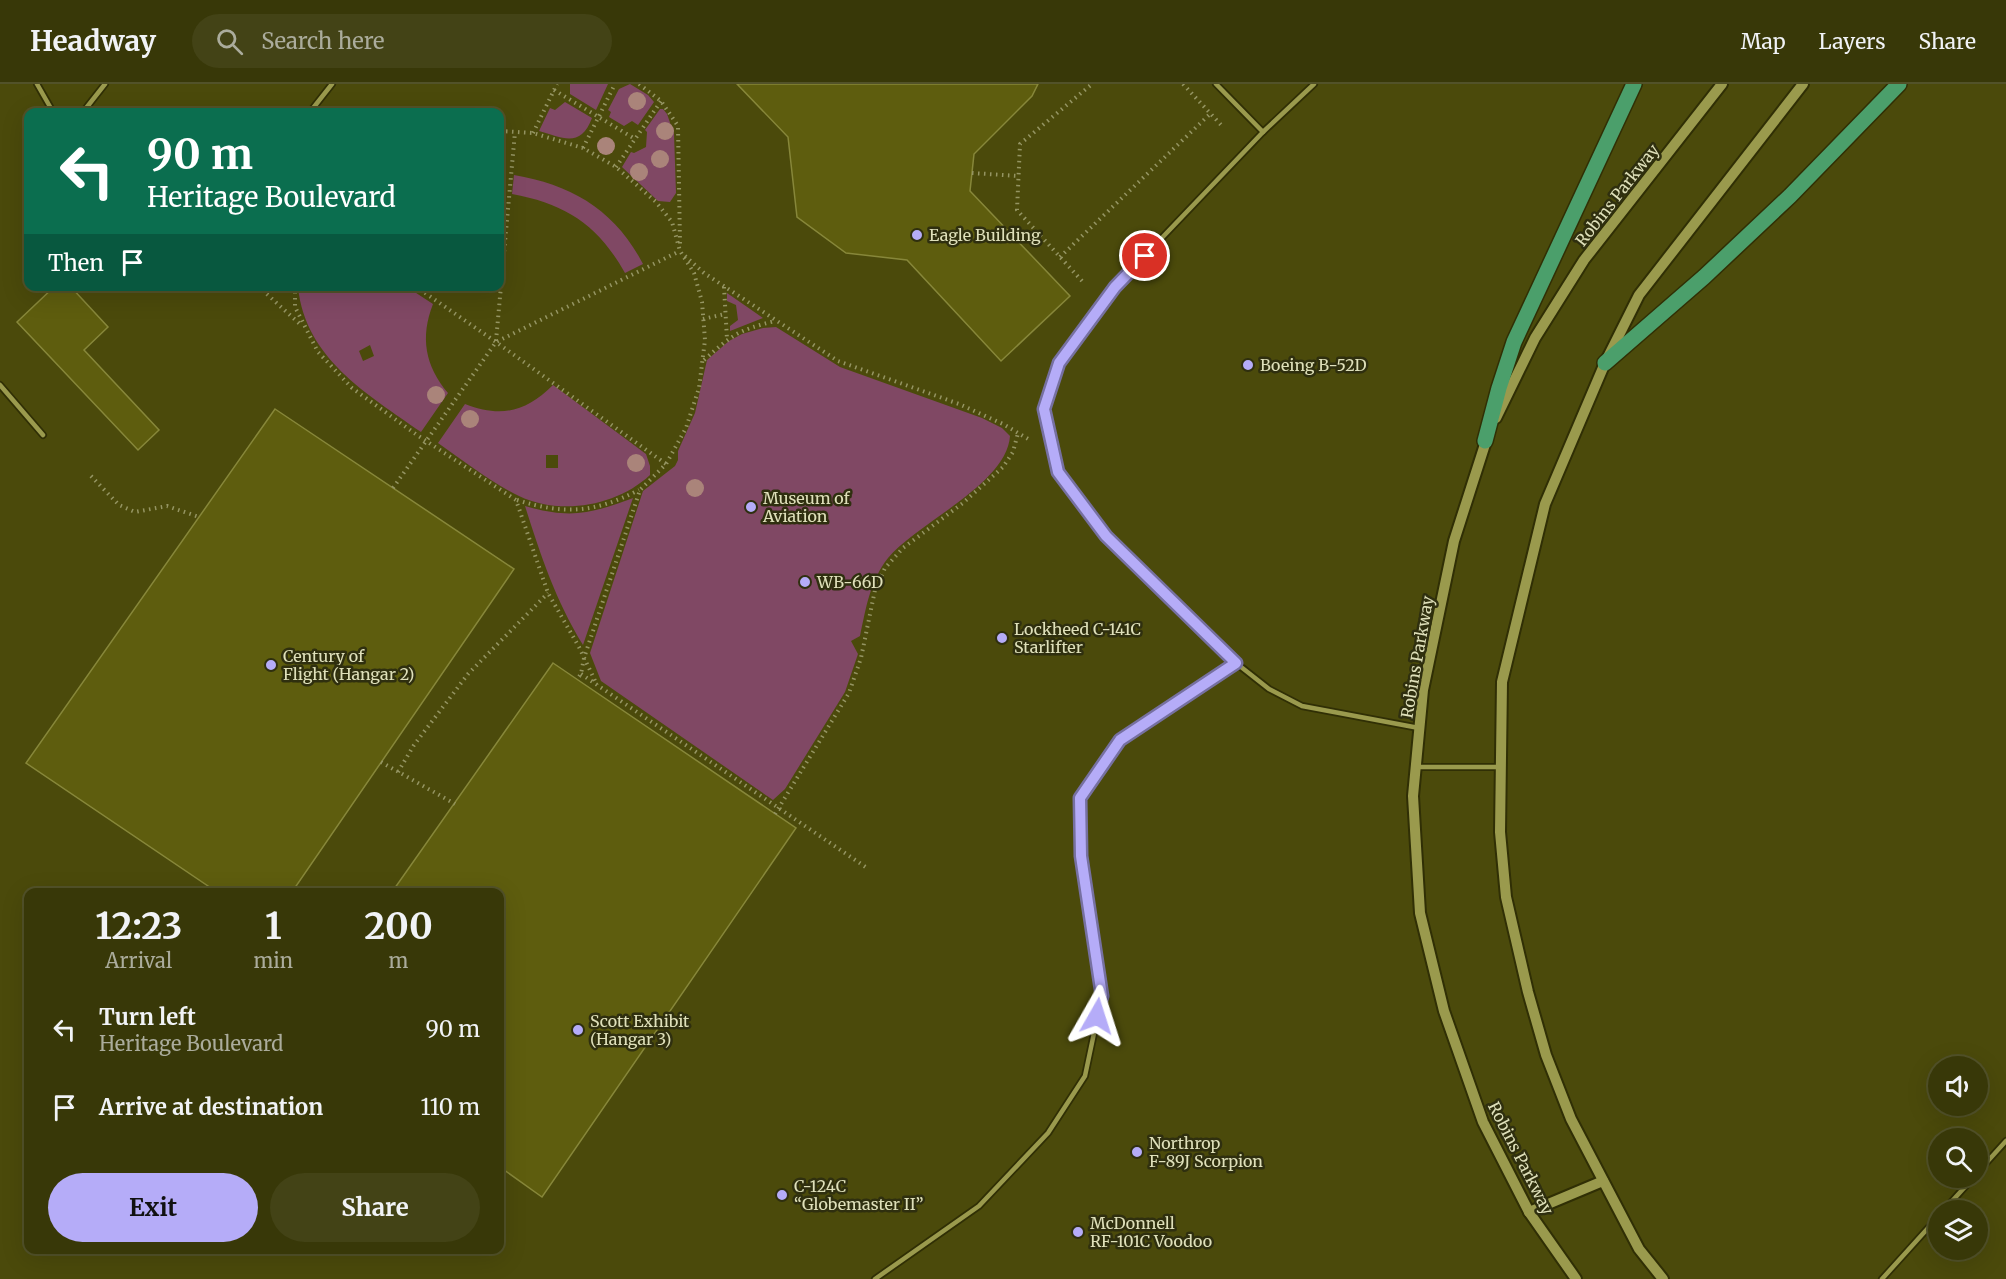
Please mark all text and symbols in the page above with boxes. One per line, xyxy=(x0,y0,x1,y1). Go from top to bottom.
search box xyxy=(192,14,612,68)
text: Headway xyxy=(30,23,156,59)
icon: search xyxy=(213,25,246,58)
text: Search here xyxy=(261,27,385,55)
text: Map xyxy=(1741,28,1786,55)
text: Layers xyxy=(1819,28,1886,55)
text: Share xyxy=(1919,28,1976,55)
text: 90 m xyxy=(147,128,253,180)
icon: left xyxy=(48,132,126,210)
street label: Robins Parkway xyxy=(1571,139,1663,250)
text: Heritage Boulevard xyxy=(147,180,396,214)
place label: Eagle Building xyxy=(929,225,1041,245)
marker: Eagle Building xyxy=(910,228,924,242)
pin xyxy=(1119,230,1170,281)
icon: arrive xyxy=(1128,239,1161,272)
icon: arrive xyxy=(116,246,149,279)
text: Then xyxy=(48,249,104,277)
place label: Boeing B-52D xyxy=(1260,355,1367,375)
marker: Boeing B-52D xyxy=(1241,358,1255,372)
place label: Museum of Aviation xyxy=(762,488,851,526)
marker: Museum of Aviation xyxy=(744,500,758,514)
place label: WB-66D xyxy=(816,572,883,592)
marker: WB-66D xyxy=(798,575,812,589)
street label: Robins Parkway xyxy=(1396,594,1438,720)
place label: Lockheed C-141C Starlifter xyxy=(1014,619,1141,657)
marker: Lockheed C-141C Starlifter xyxy=(995,631,1009,645)
place label: Century of Flight (Hangar 2) xyxy=(283,646,414,684)
marker: Century of Flight (Hangar 2) xyxy=(264,658,278,672)
text: 12:23 xyxy=(95,904,182,949)
text: 1 xyxy=(265,904,282,949)
text: 200 xyxy=(364,904,433,949)
text: Arrival xyxy=(105,948,172,973)
text: min xyxy=(253,948,293,973)
text: m xyxy=(389,948,408,973)
position arrow xyxy=(1065,984,1129,1048)
text: Turn left xyxy=(99,1003,196,1031)
place label: Scott Exhibit (Hangar 3) xyxy=(590,1011,690,1049)
icon: left xyxy=(48,1013,81,1046)
text: 90 m xyxy=(425,1015,480,1043)
marker: Scott Exhibit (Hangar 3) xyxy=(571,1023,585,1037)
text: Heritage Boulevard xyxy=(99,1031,283,1056)
map controls xyxy=(1928,1056,1988,1260)
button: sound xyxy=(1928,1056,1988,1116)
icon: arrive xyxy=(48,1091,81,1124)
text: Arrive at destination xyxy=(99,1093,323,1121)
text: 110 m xyxy=(421,1093,480,1121)
street label: Robins Parkway xyxy=(1484,1098,1558,1218)
button: search xyxy=(1928,1128,1988,1188)
place label: Northrop F-89J Scorpion xyxy=(1149,1133,1263,1171)
marker: Northrop F-89J Scorpion xyxy=(1130,1145,1144,1159)
button: Exit xyxy=(48,1173,258,1242)
button: Share xyxy=(270,1173,480,1242)
place label: C-124C “Globemaster II” xyxy=(794,1176,923,1214)
marker: C-124C “Globemaster II” xyxy=(775,1188,789,1202)
button: layers xyxy=(1928,1200,1988,1260)
place label: McDonnell RF-101C Voodoo xyxy=(1090,1213,1212,1251)
marker: McDonnell RF-101C Voodoo xyxy=(1071,1225,1085,1239)

